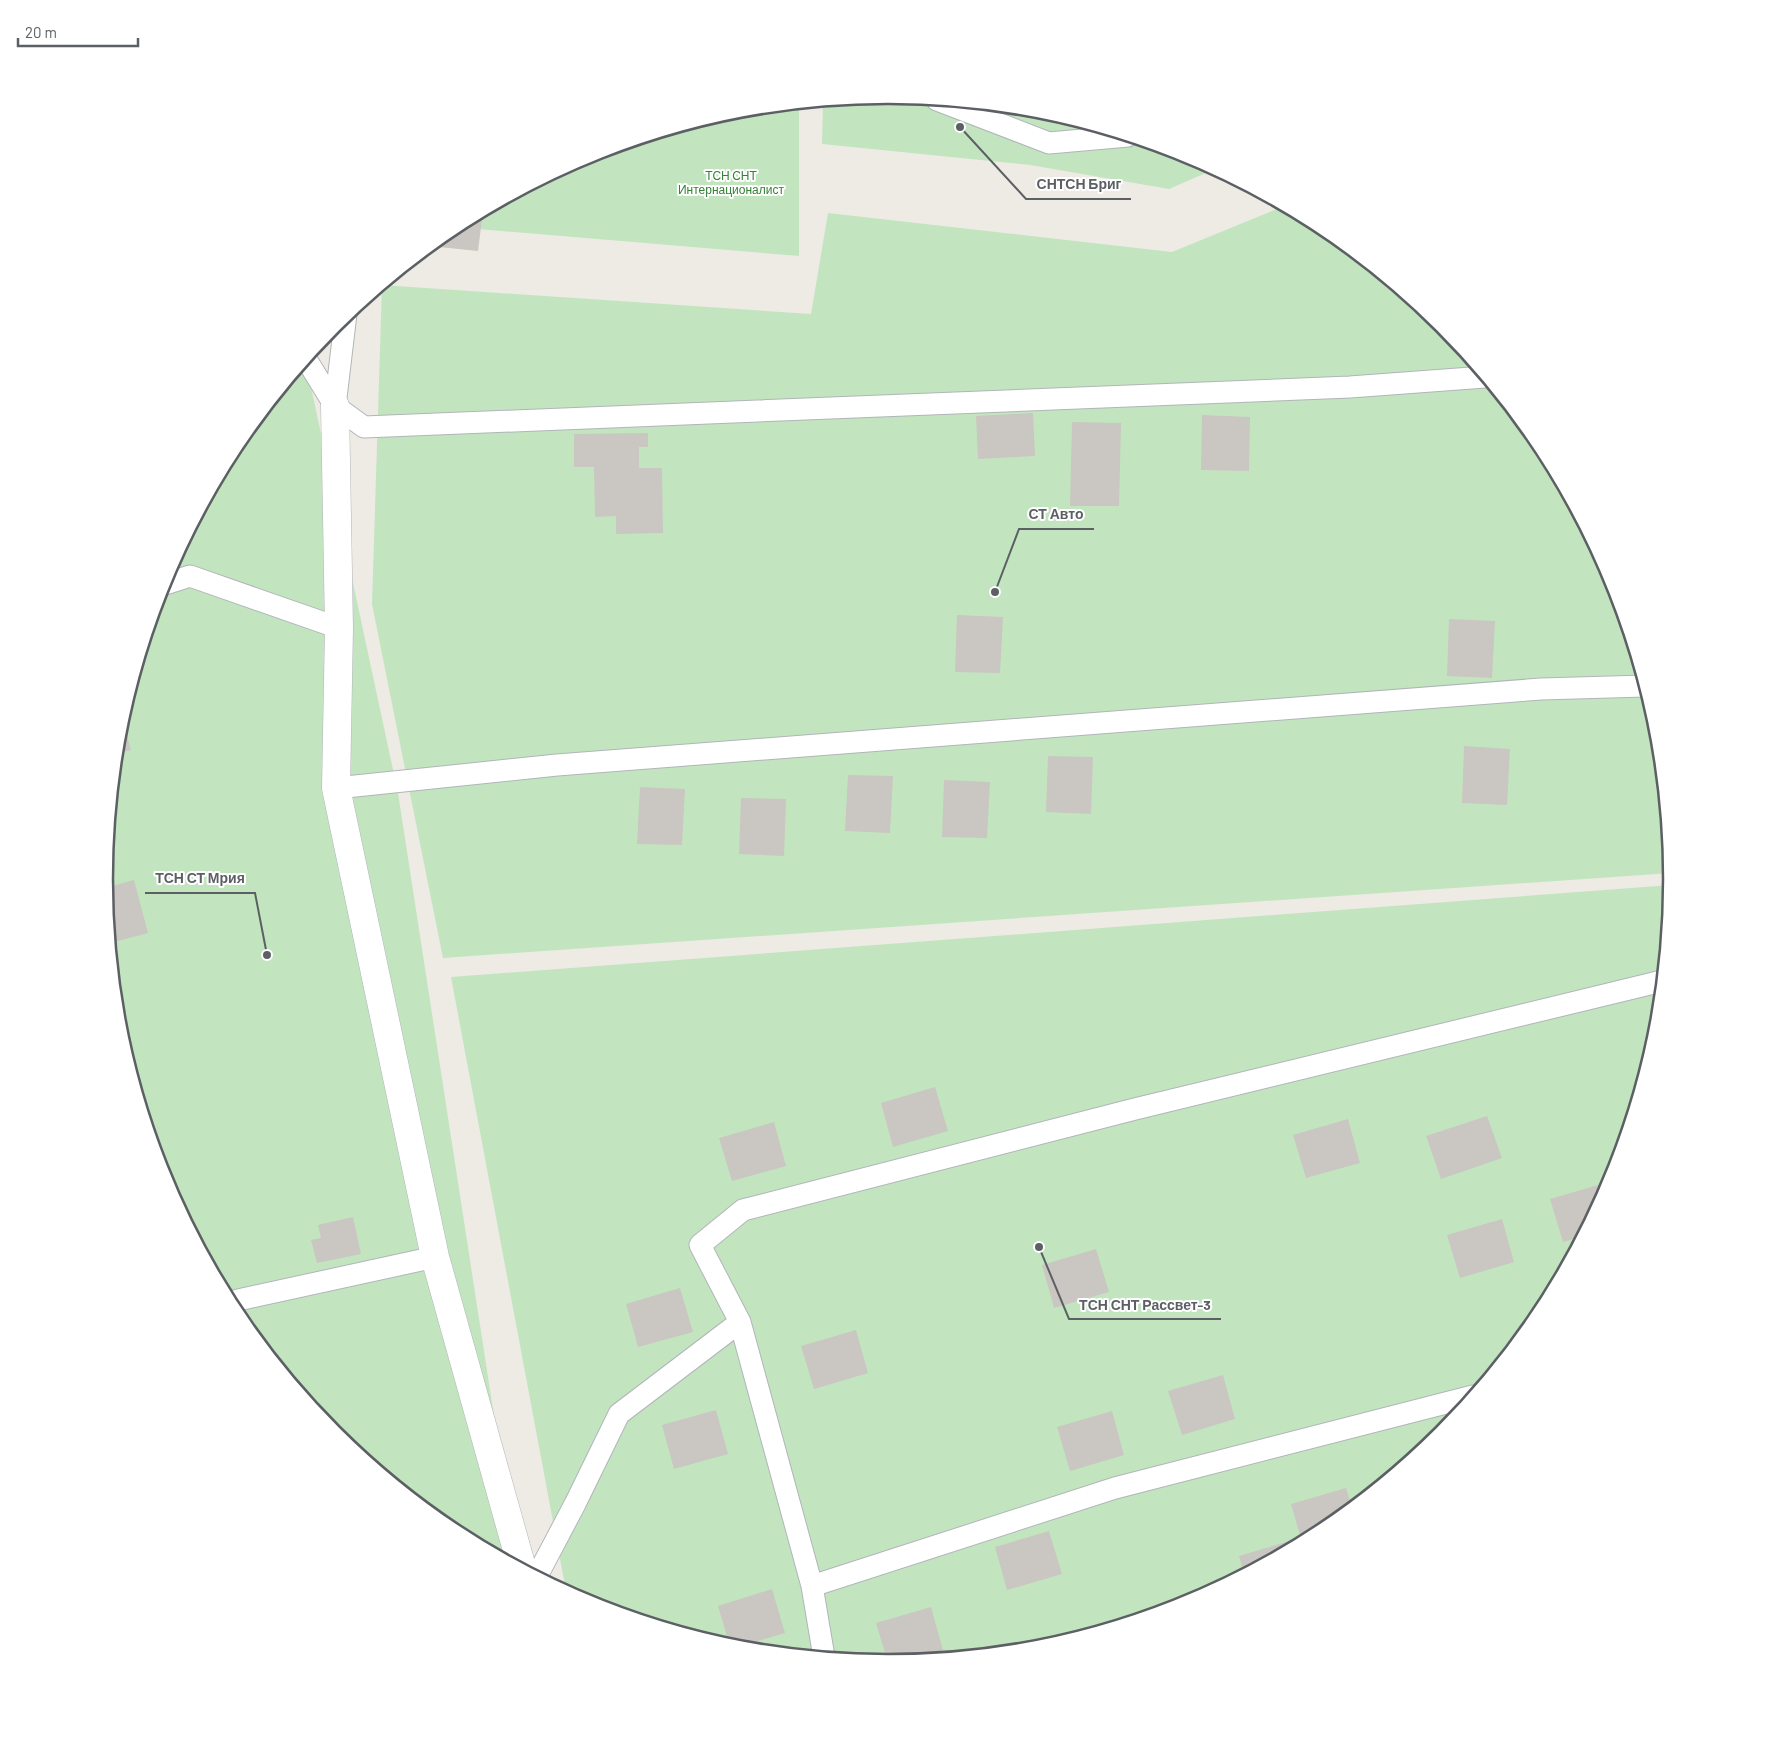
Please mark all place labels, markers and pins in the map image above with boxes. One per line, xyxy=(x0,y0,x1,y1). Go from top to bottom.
callout: СНТСН Бриг xyxy=(1026,170,1131,199)
callout: СТ Авто xyxy=(1019,500,1094,529)
callout: ТСН СТ Мрия xyxy=(145,864,255,893)
callout: ТСН СНТ Рассвет-3 xyxy=(1069,1290,1221,1319)

